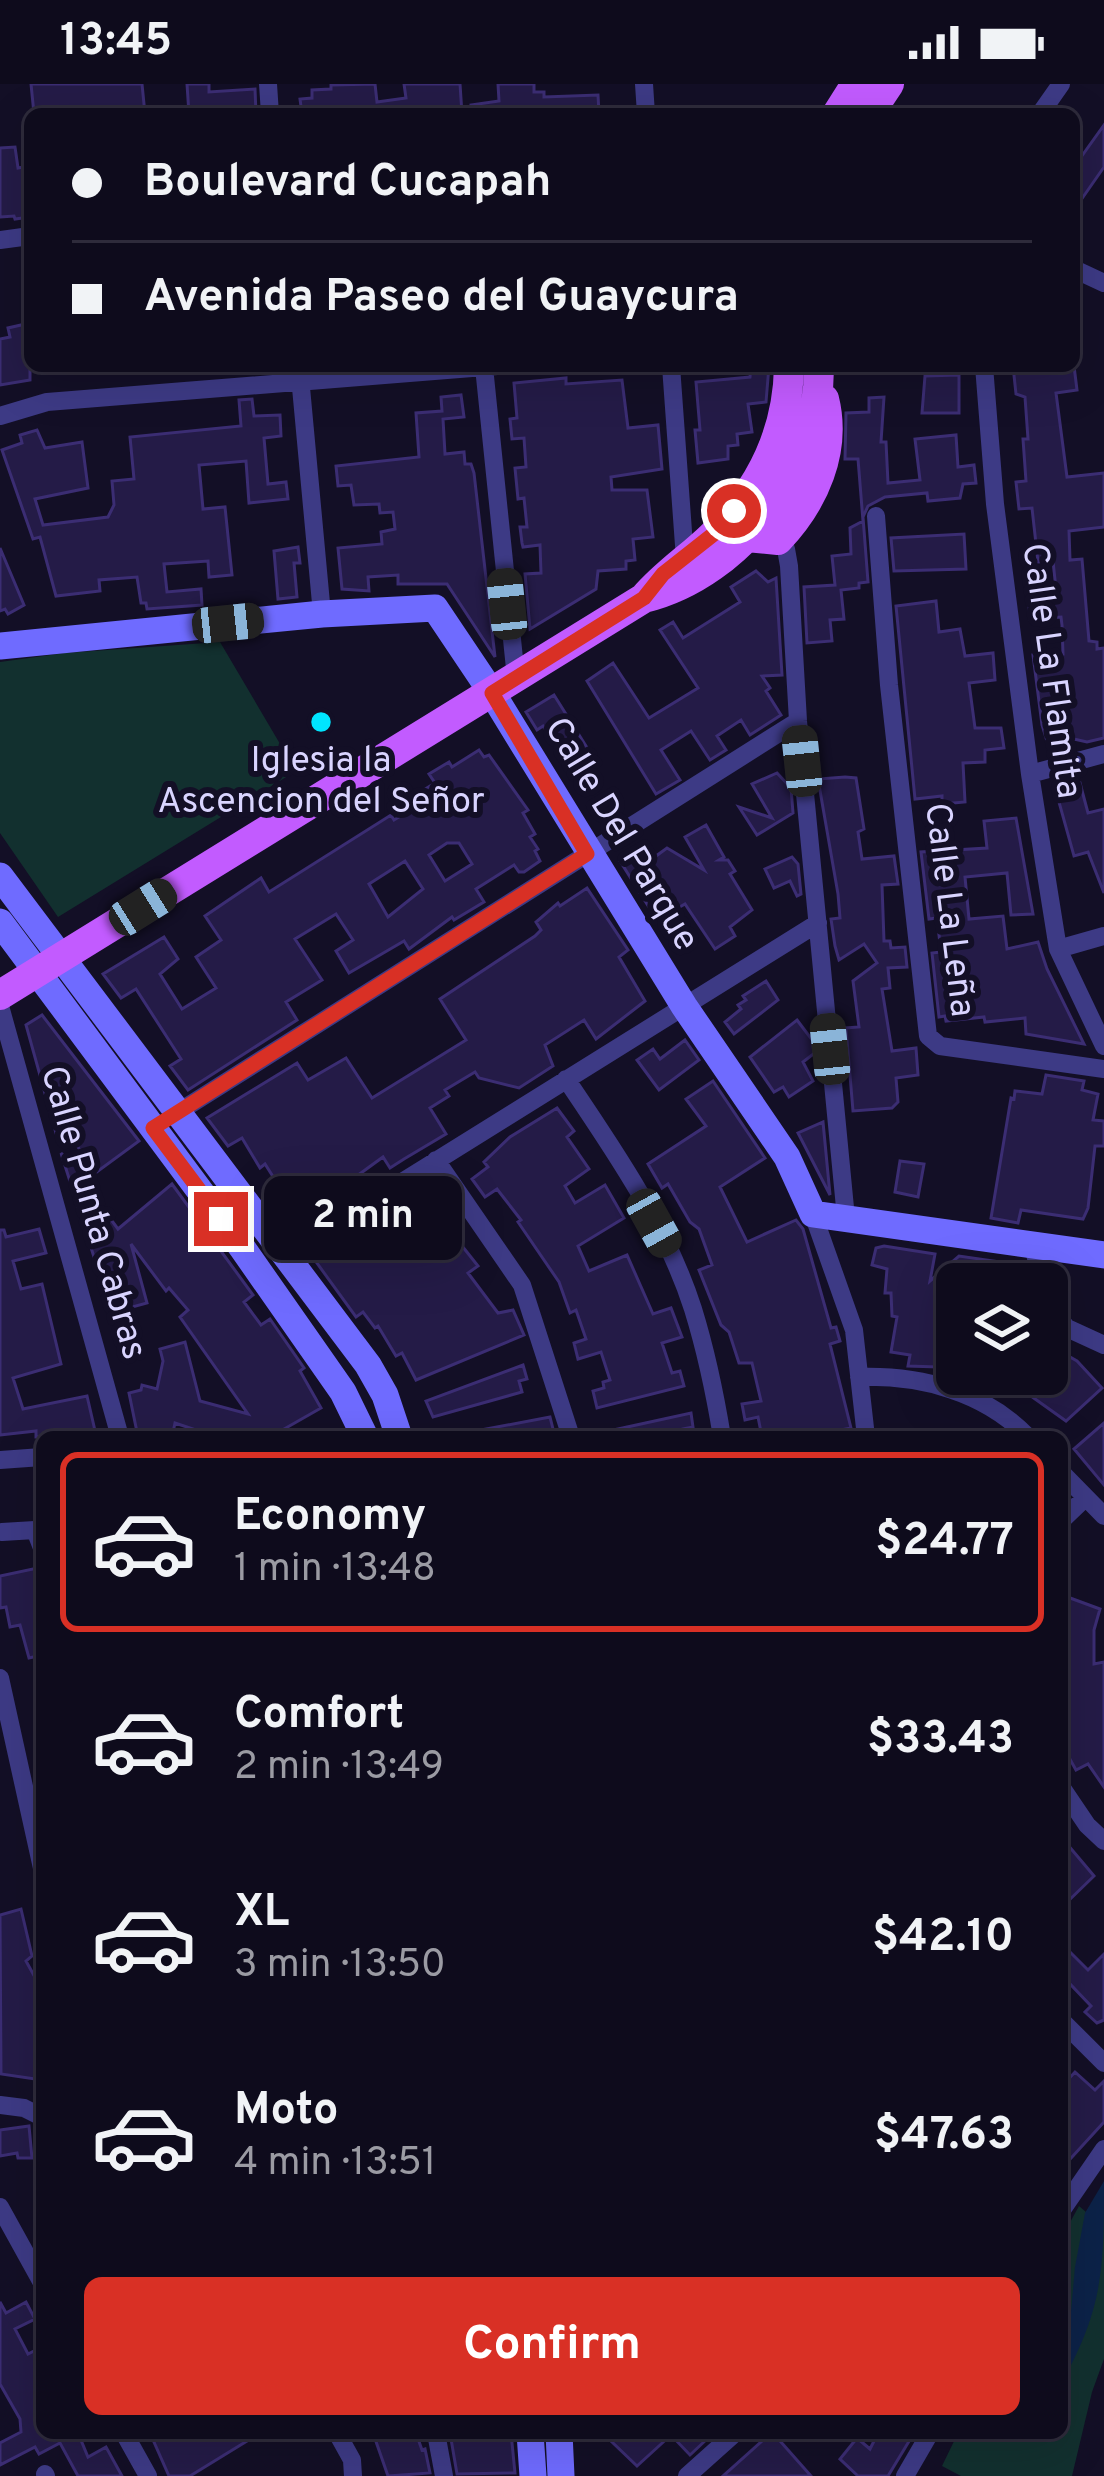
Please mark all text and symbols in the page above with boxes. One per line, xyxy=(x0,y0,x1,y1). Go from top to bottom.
text: 13:45 xyxy=(60,14,172,71)
text: Boulevard Cucapah xyxy=(144,155,551,212)
text: Avenida Paseo del Guaycura xyxy=(144,270,739,327)
route start xyxy=(707,484,761,538)
street label: Calle La Flamita xyxy=(1009,540,1091,802)
car xyxy=(485,566,529,642)
car xyxy=(190,601,266,645)
marker: Iglesia la Ascencion del Señor xyxy=(308,709,334,735)
street label: Calle Del Parque xyxy=(532,710,708,960)
car xyxy=(780,723,824,799)
place label: Iglesia la Ascencion del Señor xyxy=(157,739,485,826)
street label: Calle La Leña xyxy=(912,800,984,1020)
car xyxy=(103,873,183,941)
car xyxy=(808,1011,852,1087)
street label: Calle Punta Cabras xyxy=(28,1061,156,1365)
callout: 2 min xyxy=(263,1177,461,1261)
car xyxy=(621,1183,687,1263)
route end xyxy=(194,1192,248,1246)
text: 2 min xyxy=(312,1193,414,1242)
map controls xyxy=(936,1263,1068,1395)
button: layers xyxy=(936,1263,1068,1395)
icon: car xyxy=(90,1488,198,1596)
text: Economy xyxy=(234,1489,426,1546)
text: $24.77 xyxy=(875,1514,1014,1571)
text: 1 min · 13:48 xyxy=(234,1546,436,1595)
icon: car xyxy=(90,1686,198,1794)
text: Comfort xyxy=(234,1687,404,1744)
text: $33.43 xyxy=(867,1712,1014,1769)
text: 2 min · 13:49 xyxy=(234,1744,444,1793)
icon: car xyxy=(90,1884,198,1992)
text: XL xyxy=(234,1885,289,1942)
text: $42.10 xyxy=(872,1910,1014,1967)
text: 3 min · 13:50 xyxy=(234,1942,446,1991)
icon: car xyxy=(90,2082,198,2190)
text: Moto xyxy=(234,2083,338,2140)
text: $47.63 xyxy=(874,2108,1014,2165)
text: 4 min · 13:51 xyxy=(234,2140,436,2189)
button: Confirm xyxy=(84,2277,1020,2415)

